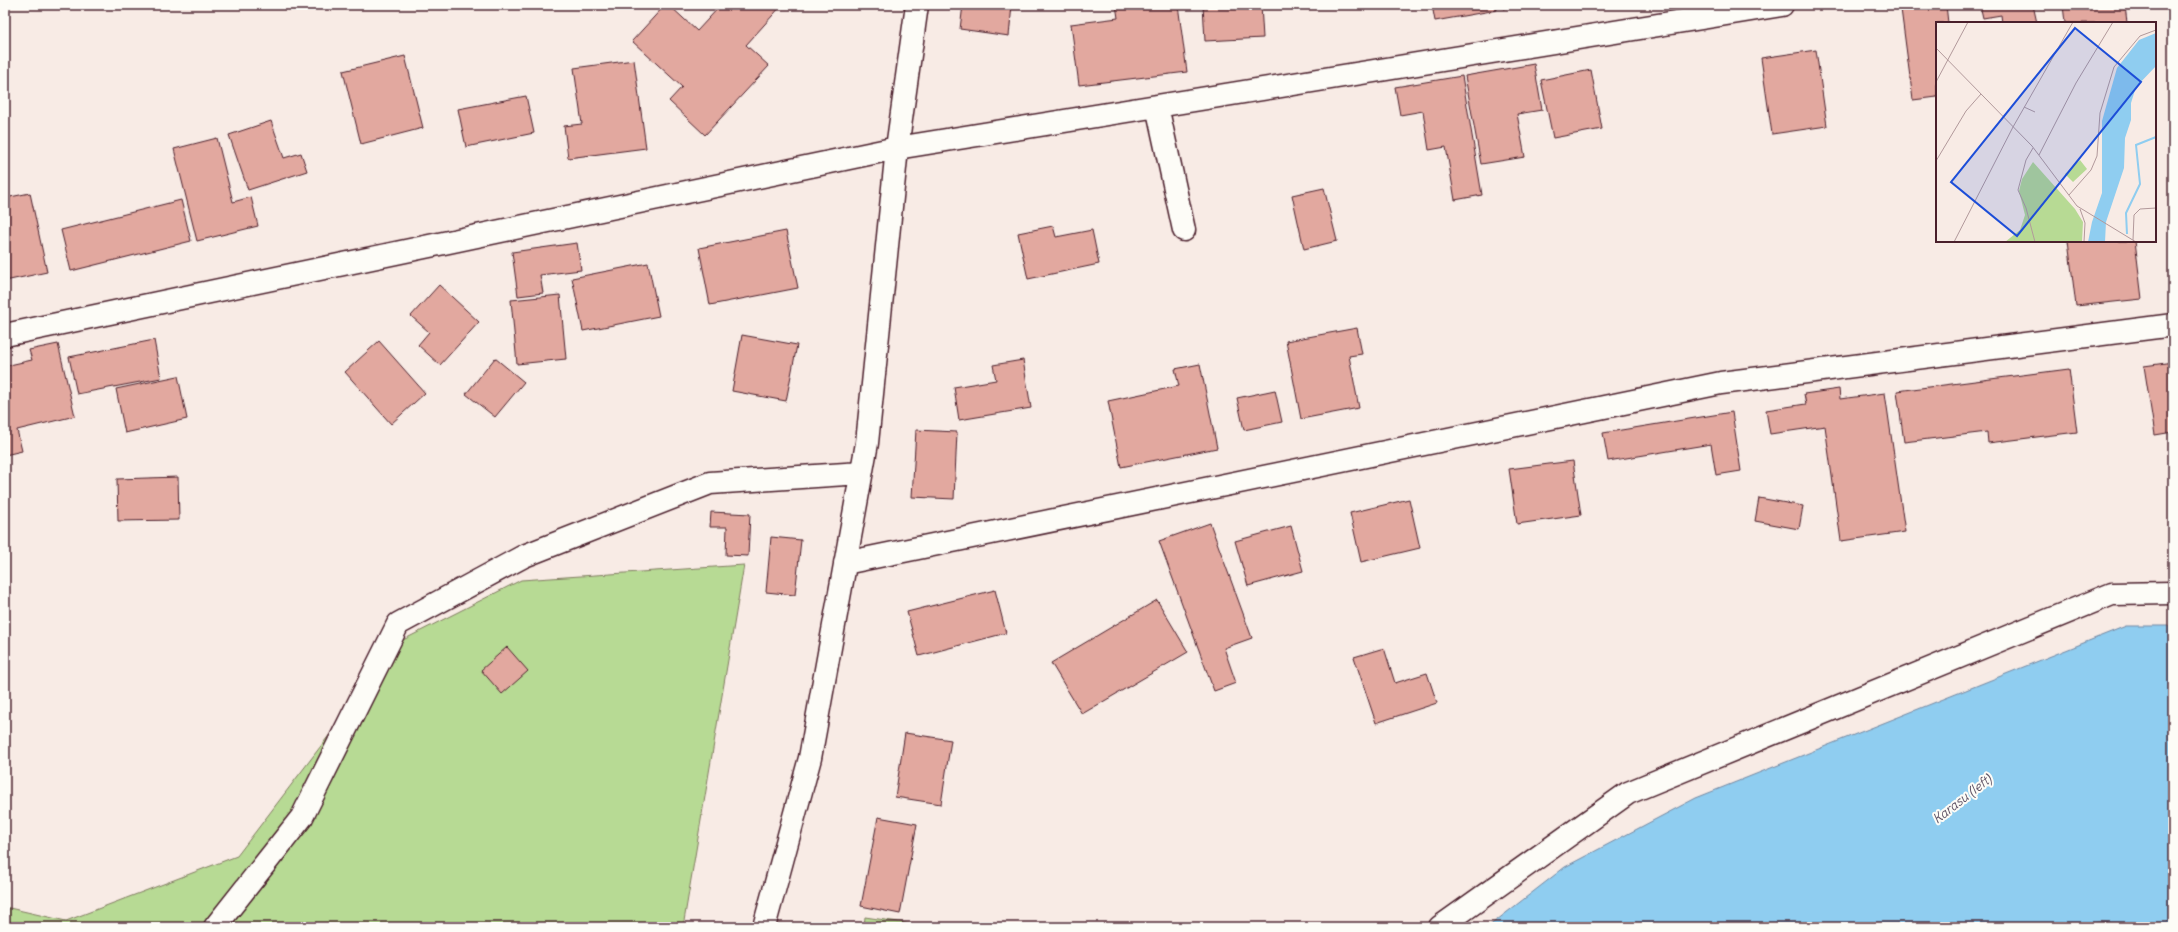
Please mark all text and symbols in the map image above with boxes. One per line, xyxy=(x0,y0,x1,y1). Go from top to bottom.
inset map xyxy=(1936,22,2156,242)
water label: Karasu (left) xyxy=(1929,770,1996,827)

